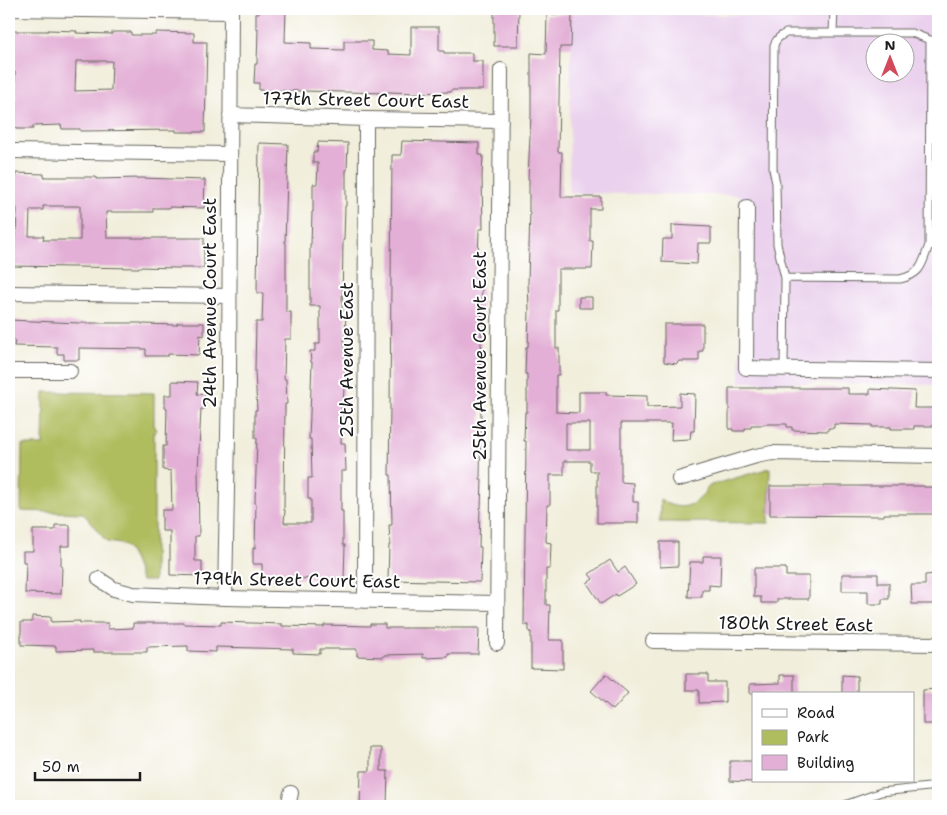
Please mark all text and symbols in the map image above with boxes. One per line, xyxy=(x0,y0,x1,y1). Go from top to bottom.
north arrow xyxy=(864,32,914,82)
text: N xyxy=(884,36,896,54)
street label: 177th Street Court East xyxy=(262,86,470,114)
street label: 24th Avenue Court East xyxy=(198,197,222,408)
street label: 25th Avenue Court East xyxy=(468,251,492,461)
street label: 25th Avenue East xyxy=(335,282,359,438)
street label: 179th Street Court East xyxy=(193,566,401,594)
street label: 180th Street East xyxy=(719,611,874,637)
legend xyxy=(752,692,914,782)
text: Road xyxy=(797,703,835,723)
text: Park xyxy=(797,727,829,747)
scale bar xyxy=(35,750,140,782)
text: Building xyxy=(797,753,854,773)
text: 50 m xyxy=(42,757,80,777)

